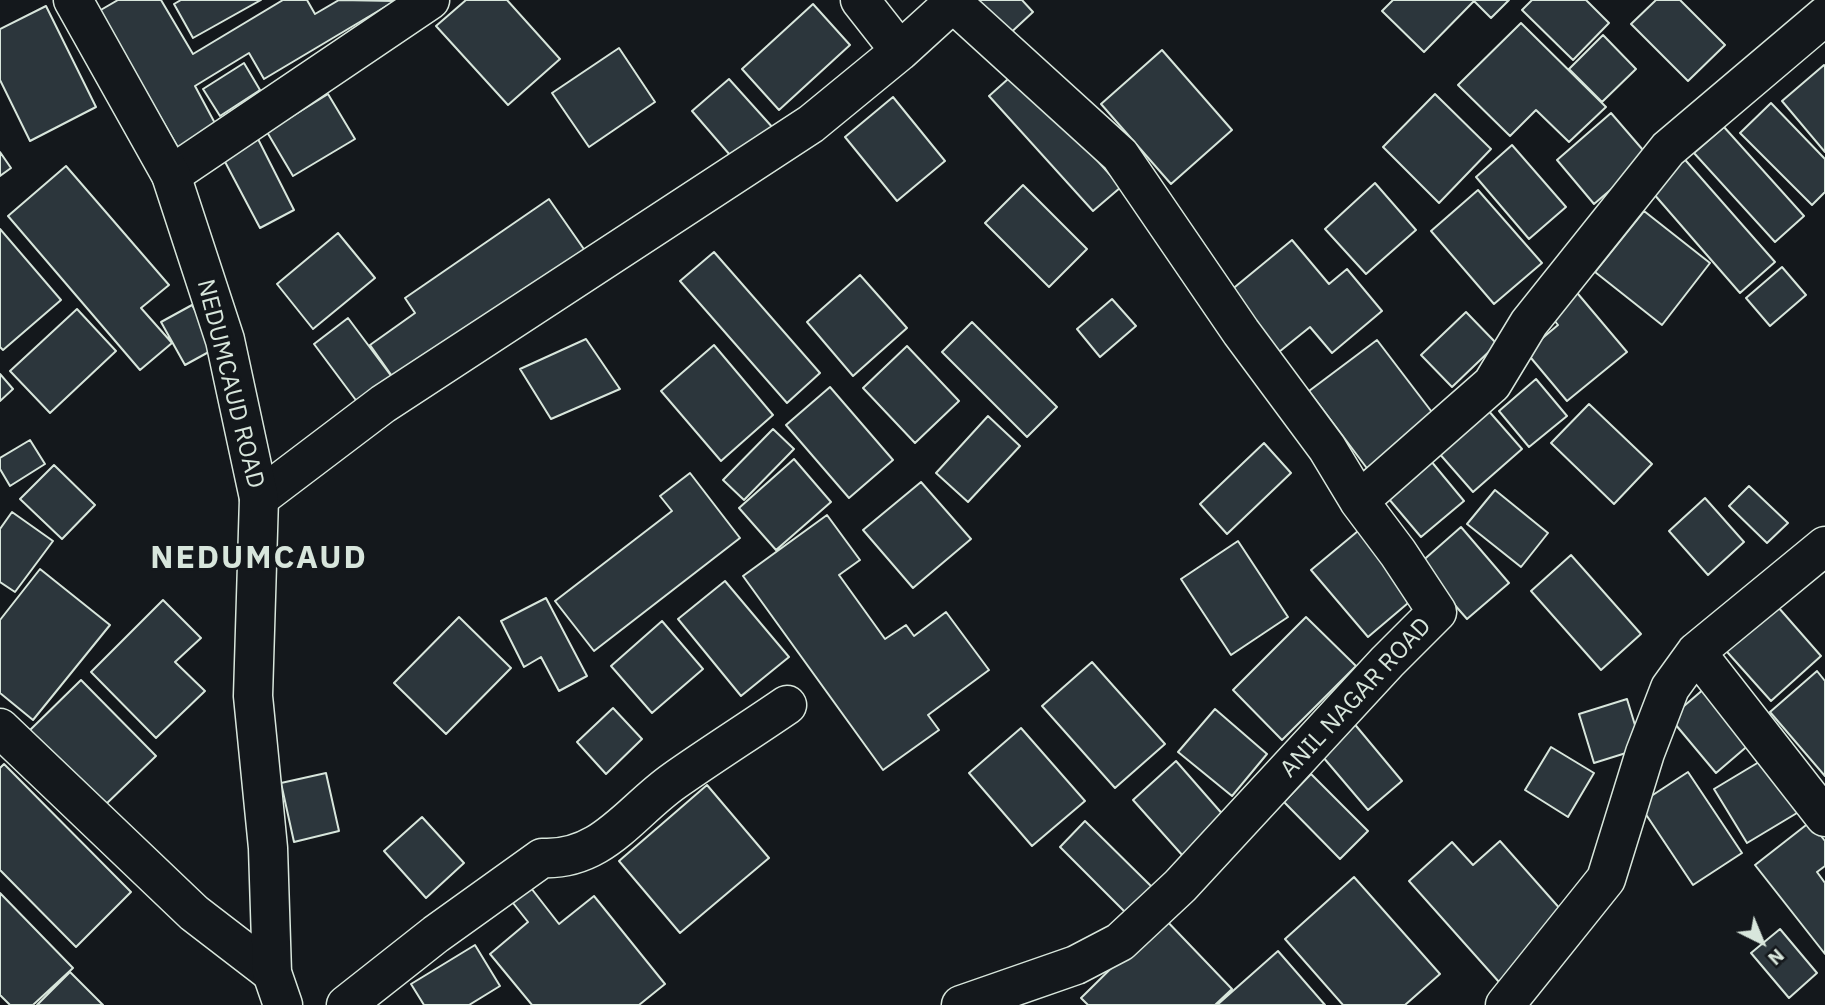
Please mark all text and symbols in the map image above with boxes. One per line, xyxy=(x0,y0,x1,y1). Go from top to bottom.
street label: NEDUMCAUD ROAD xyxy=(190,277,270,491)
district label: NEDUMCAUD xyxy=(151,540,367,578)
street label: ANIL NAGAR ROAD xyxy=(1275,612,1437,784)
north arrow xyxy=(1727,907,1797,977)
text: N xyxy=(1763,944,1790,971)

